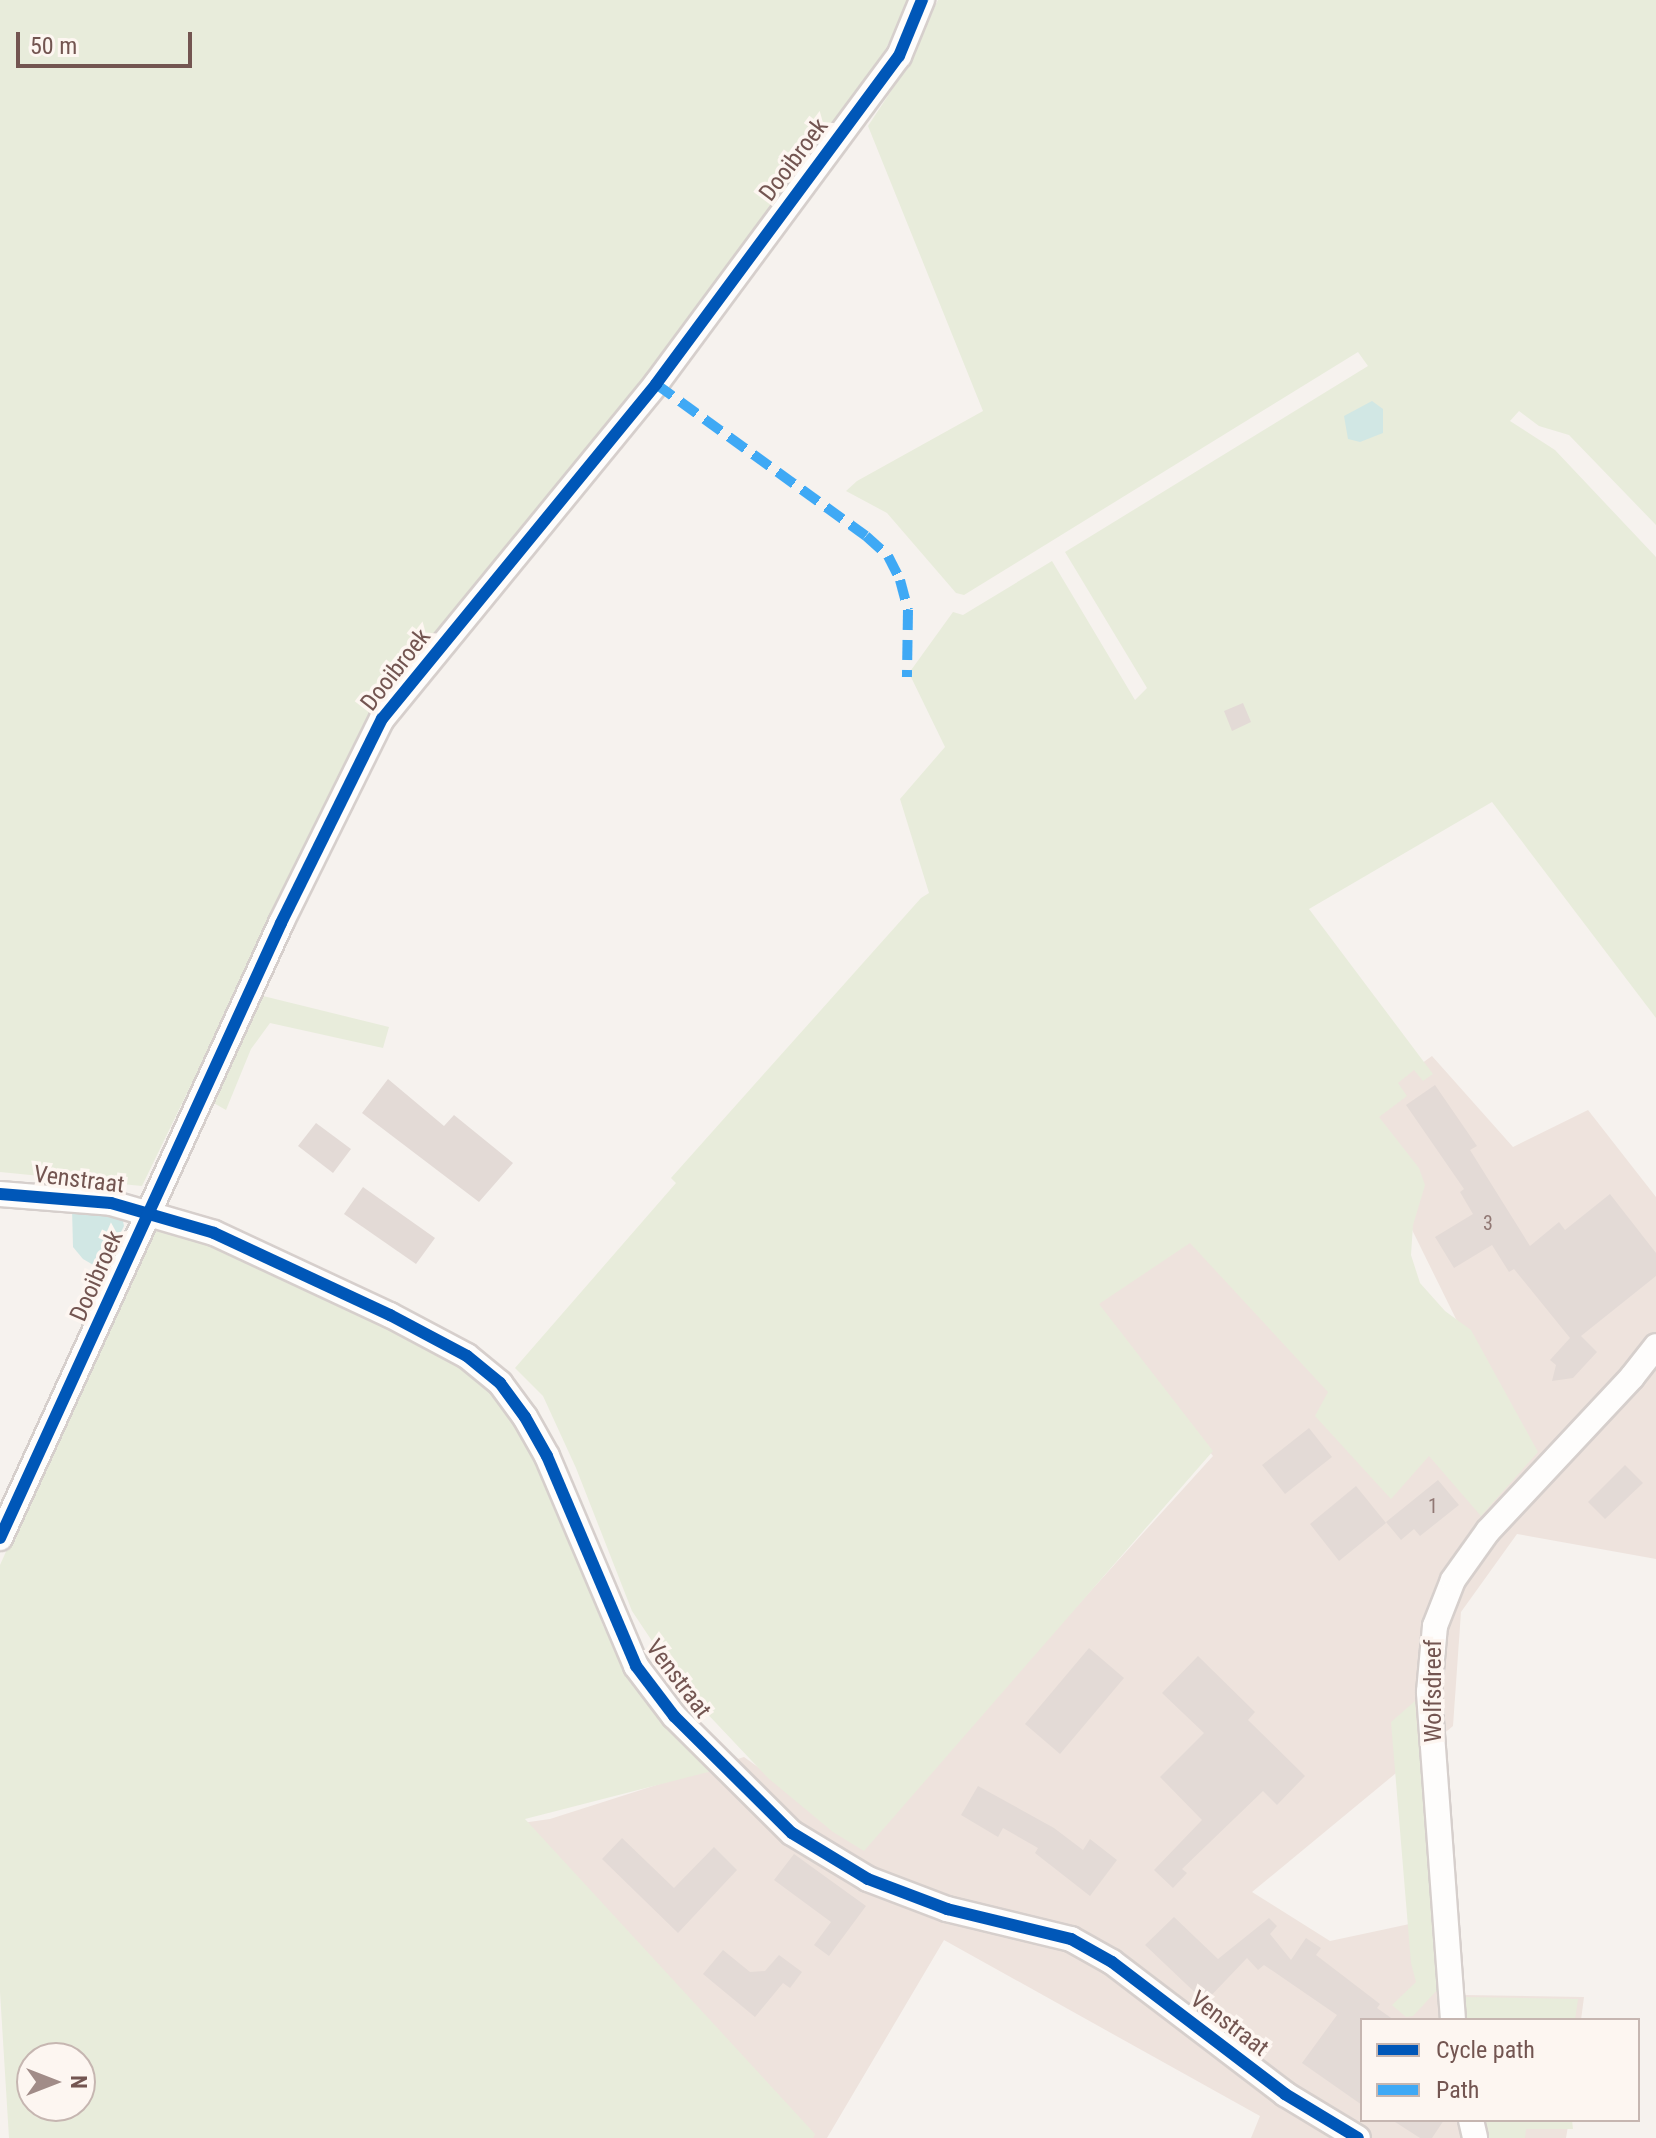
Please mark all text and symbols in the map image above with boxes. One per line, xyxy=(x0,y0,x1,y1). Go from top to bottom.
scale bar xyxy=(20,16,196,66)
text: 50 m xyxy=(30,32,77,60)
street label: Dooibroek xyxy=(754,113,834,207)
street label: Dooibroek xyxy=(355,623,437,717)
street label: Venstraat xyxy=(32,1160,126,1200)
house number: 3 xyxy=(1483,1211,1493,1235)
street label: Dooibroek xyxy=(64,1226,130,1326)
house number: 1 xyxy=(1428,1494,1438,1518)
street label: Venstraat xyxy=(639,1634,717,1724)
street label: Wolfsdreef xyxy=(1420,1639,1448,1743)
street label: Venstraat xyxy=(1184,1985,1274,2063)
legend xyxy=(1360,2018,1640,2122)
text: Cycle path xyxy=(1436,2036,1535,2064)
north arrow xyxy=(16,2042,96,2122)
text: N xyxy=(66,2075,91,2089)
text: Path xyxy=(1436,2076,1479,2104)

